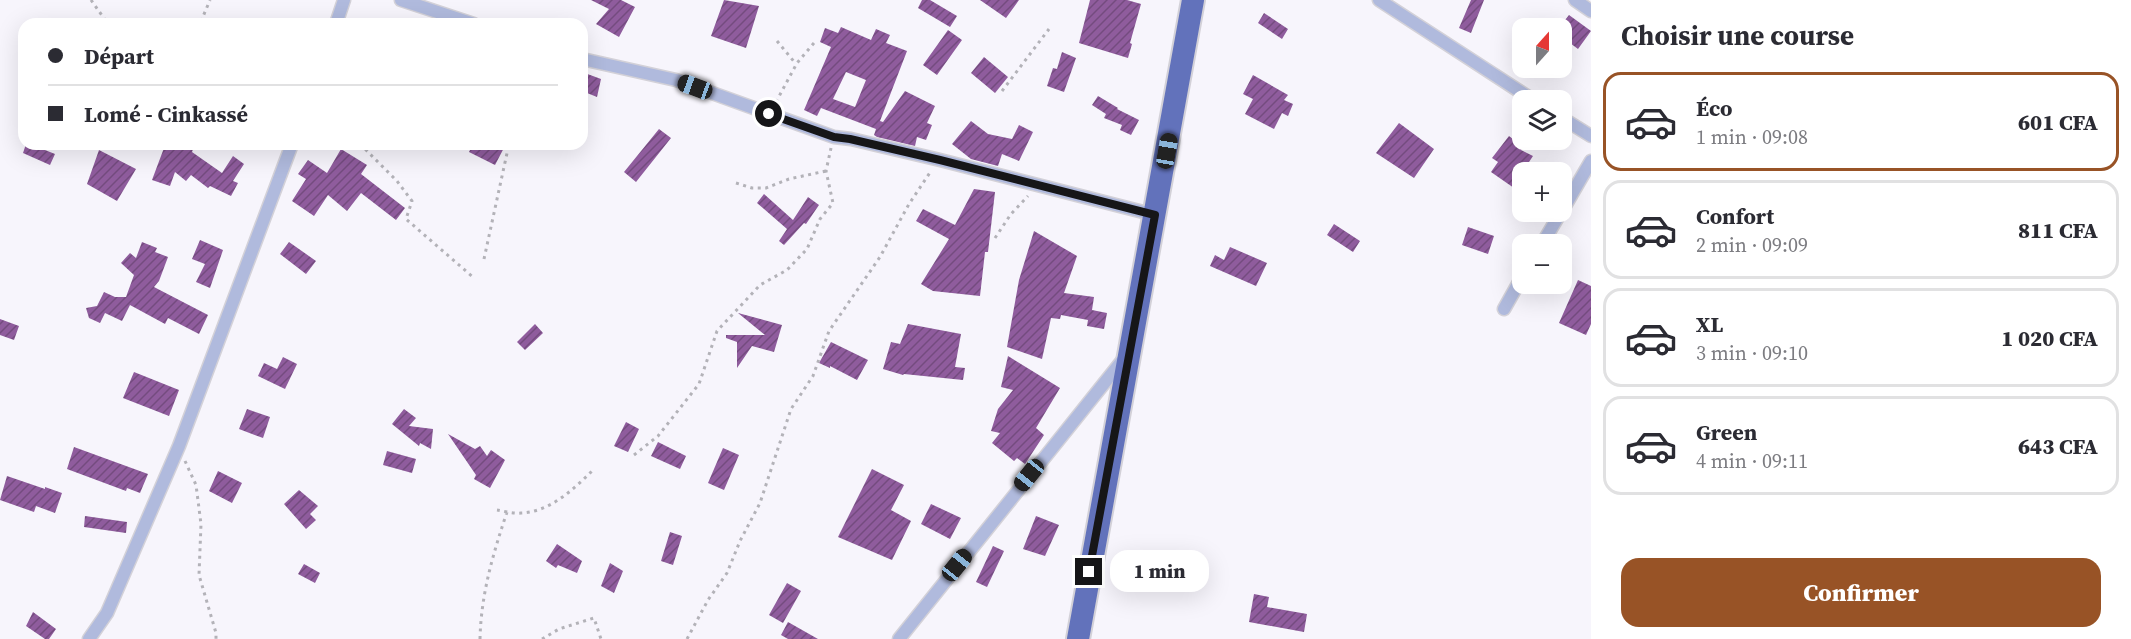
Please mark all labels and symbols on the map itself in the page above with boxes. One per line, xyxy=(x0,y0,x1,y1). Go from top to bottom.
north arrow xyxy=(1512,18,1572,78)
car xyxy=(675,72,715,102)
route start xyxy=(755,100,782,127)
car xyxy=(1155,132,1179,170)
car xyxy=(1011,455,1047,495)
car xyxy=(939,545,975,585)
callout: 1 min xyxy=(1110,551,1209,593)
route end xyxy=(1075,558,1102,585)

